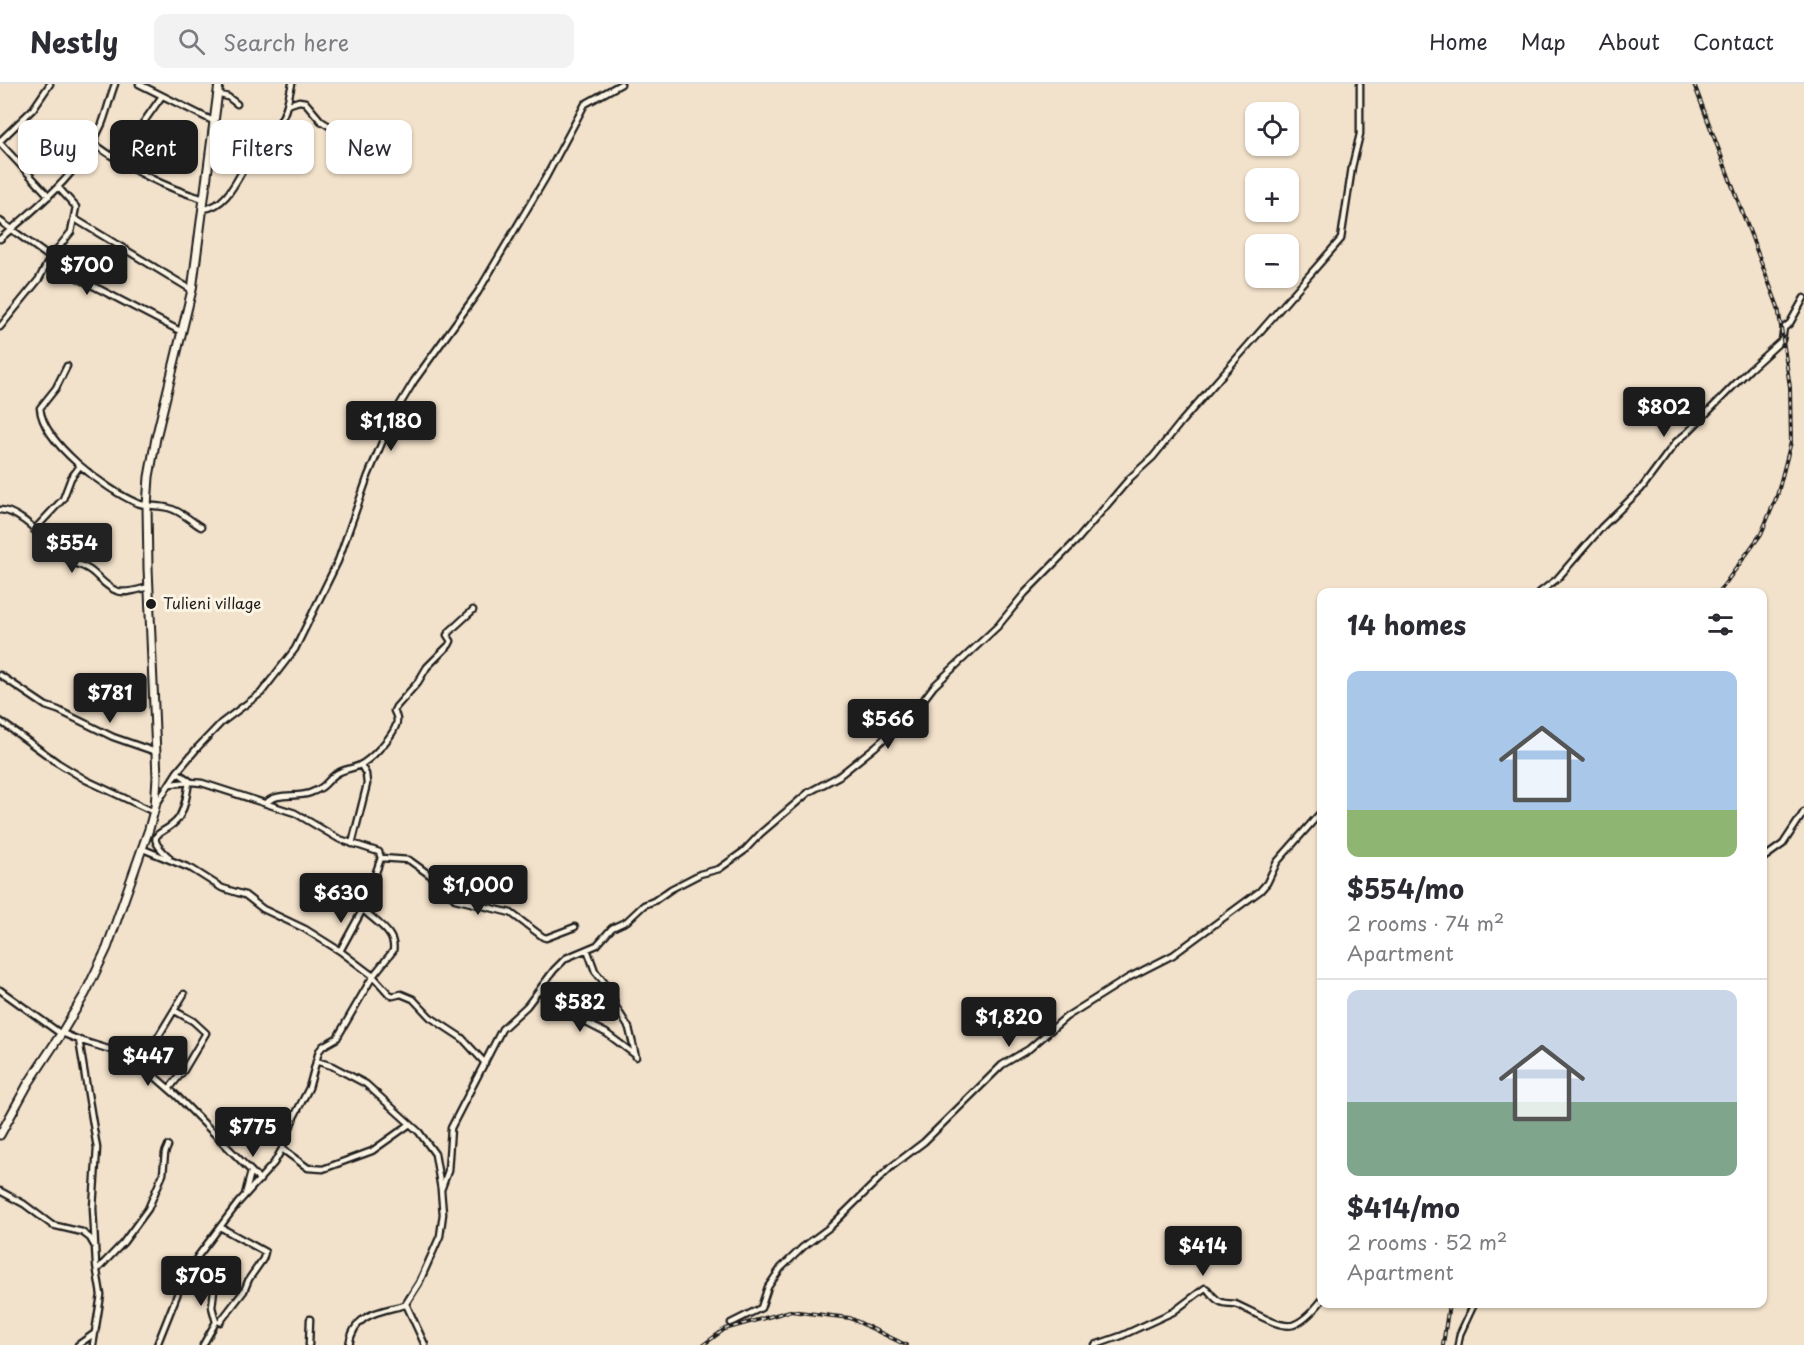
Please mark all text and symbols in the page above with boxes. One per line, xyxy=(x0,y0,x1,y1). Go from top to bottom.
search box xyxy=(154,14,574,68)
text: Nestly xyxy=(30,20,118,63)
icon: search xyxy=(175,25,208,58)
text: Search here xyxy=(223,25,349,58)
text: Home xyxy=(1429,25,1488,57)
text: Map xyxy=(1521,25,1566,57)
text: About xyxy=(1599,25,1660,57)
text: Contact xyxy=(1693,25,1774,57)
map controls xyxy=(1245,102,1299,288)
button: locate xyxy=(1245,102,1299,156)
chip: Buy xyxy=(18,120,98,174)
chip: Rent xyxy=(110,120,198,174)
chip: Filters xyxy=(210,120,314,174)
chip: New xyxy=(326,120,412,174)
button: + xyxy=(1245,168,1299,222)
button: − xyxy=(1245,234,1299,288)
pin: $700 xyxy=(51,245,123,296)
text: $700 xyxy=(60,249,114,279)
pin: $802 xyxy=(1628,387,1700,438)
text: $802 xyxy=(1637,391,1691,421)
pin: $1,180 xyxy=(342,401,440,452)
text: $1,180 xyxy=(360,405,422,435)
pin: $554 xyxy=(36,523,108,574)
text: $554 xyxy=(46,527,98,557)
place label: Tulieni village xyxy=(163,591,261,614)
marker: Tulieni village xyxy=(144,597,158,611)
text: 14 homes xyxy=(1347,605,1466,644)
icon: filters xyxy=(1704,608,1737,641)
pin: $781 xyxy=(74,673,146,724)
text: $781 xyxy=(88,677,132,707)
pin: $566 xyxy=(852,699,924,750)
text: $566 xyxy=(862,703,914,733)
icon: home xyxy=(1488,710,1596,818)
pin: $1,000 xyxy=(429,865,527,916)
text: $1,000 xyxy=(442,869,514,899)
text: $554/mo xyxy=(1347,869,1464,908)
pin: $630 xyxy=(305,873,377,924)
text: $630 xyxy=(314,877,368,907)
text: 2 rooms · 74 m² xyxy=(1347,908,1504,938)
text: Apartment xyxy=(1347,938,1454,968)
pin: $582 xyxy=(544,982,616,1033)
text: $582 xyxy=(555,986,605,1016)
pin: $1,820 xyxy=(960,997,1058,1048)
text: $1,820 xyxy=(975,1001,1043,1031)
icon: home xyxy=(1488,1029,1596,1137)
pin: $447 xyxy=(112,1036,184,1087)
text: $447 xyxy=(122,1040,174,1070)
pin: $775 xyxy=(217,1107,289,1158)
text: $775 xyxy=(229,1111,277,1141)
text: $414/mo xyxy=(1347,1188,1460,1227)
pin: $414 xyxy=(1167,1226,1239,1277)
text: 2 rooms · 52 m² xyxy=(1347,1227,1507,1257)
text: $414 xyxy=(1179,1230,1227,1260)
pin: $705 xyxy=(165,1256,237,1307)
text: Apartment xyxy=(1347,1257,1454,1287)
text: $705 xyxy=(175,1260,227,1290)

